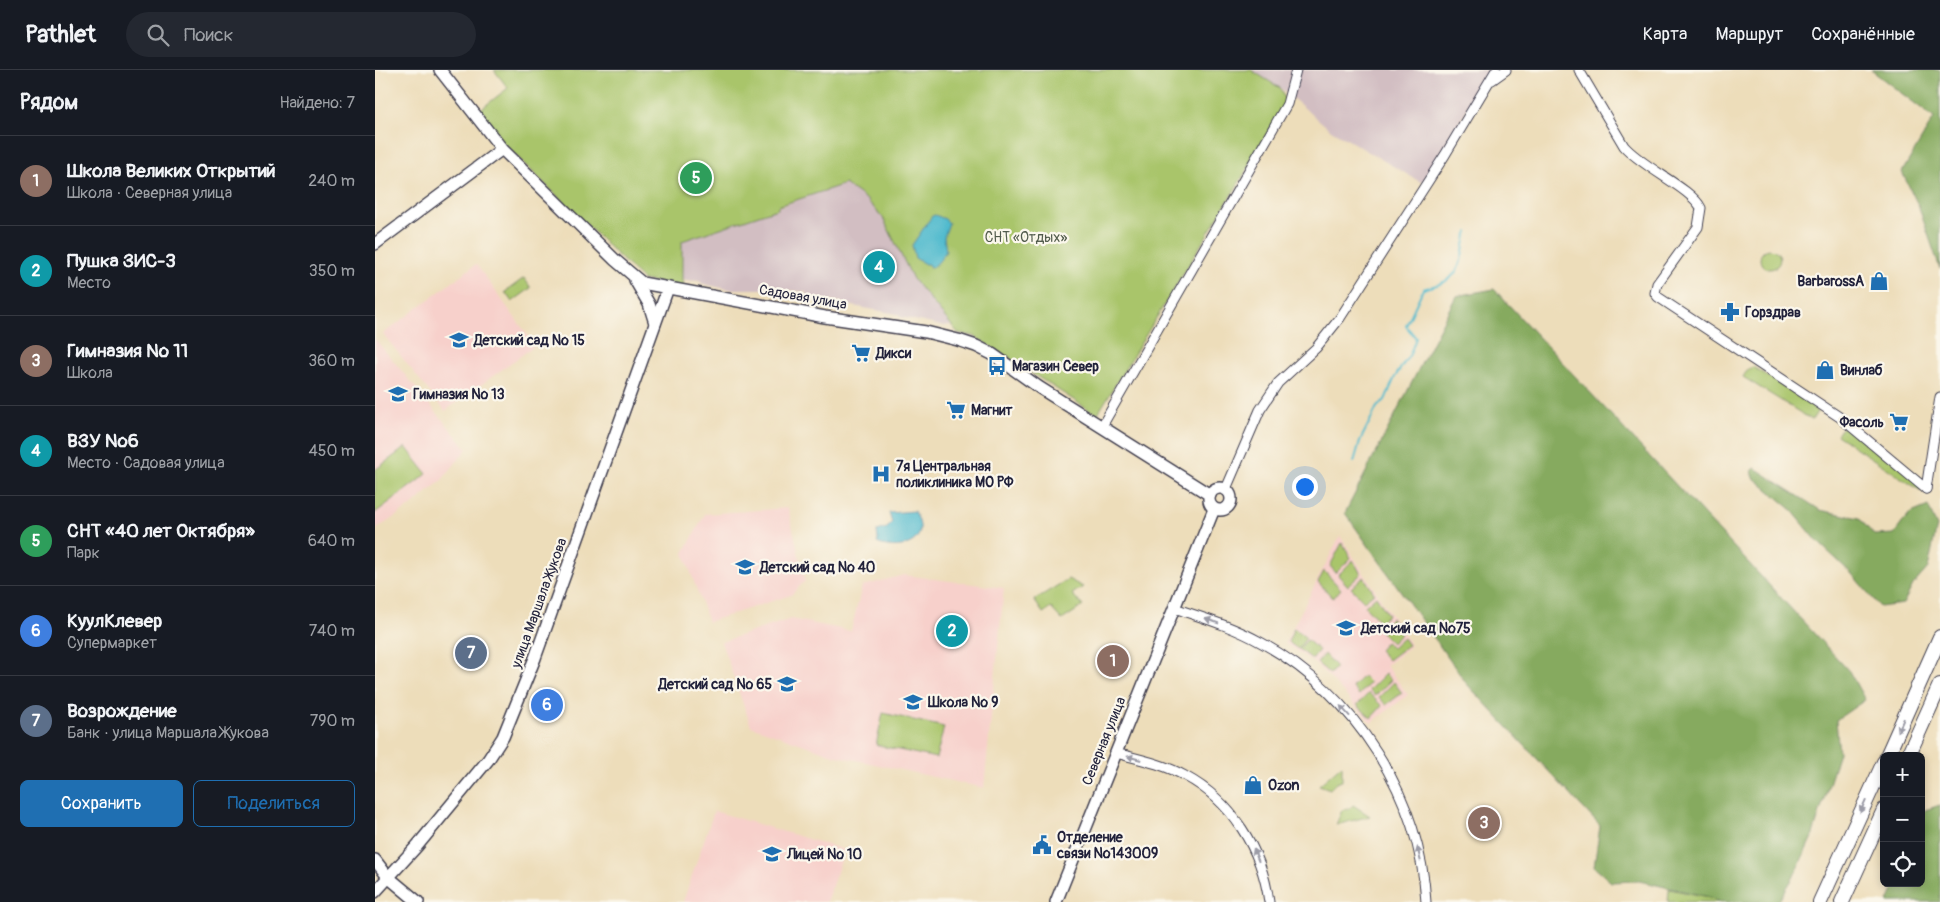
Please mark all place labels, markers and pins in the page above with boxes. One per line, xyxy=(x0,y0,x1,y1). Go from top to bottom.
pin: 5 xyxy=(680,159,712,197)
pin: 4 xyxy=(863,248,895,286)
shop icon: BarbarossA xyxy=(1868,270,1890,292)
place label: BarbarossA xyxy=(1797,273,1864,290)
pharmacy icon: Горздрав xyxy=(1719,301,1741,323)
place label: Горздрав xyxy=(1745,304,1801,321)
school or university icon: Детский сад № 15 xyxy=(448,329,470,351)
place label: Детский сад № 15 xyxy=(473,332,585,349)
supermarket icon: Дикси xyxy=(850,342,872,364)
place label: Дикси xyxy=(875,345,912,362)
bus stop icon: Магазин Север xyxy=(986,355,1008,377)
place label: Магазин Север xyxy=(1012,358,1099,375)
shop icon: Винлаб xyxy=(1814,359,1836,381)
place label: Винлаб xyxy=(1840,362,1883,379)
school or university icon: Гимназия № 13 xyxy=(387,383,409,405)
place label: Гимназия № 13 xyxy=(413,386,505,403)
supermarket icon: Магнит xyxy=(945,399,967,421)
place label: Магнит xyxy=(971,402,1014,419)
supermarket icon: Фасоль xyxy=(1888,411,1910,433)
place label: Фасоль xyxy=(1839,414,1884,431)
place label: 7я Центральная поликлиника МО РФ xyxy=(896,458,1014,491)
hospital icon: 7я Центральная поликлиника МО РФ xyxy=(870,463,892,485)
school or university icon: Детский сад № 40 xyxy=(734,556,756,578)
place label: Детский сад № 40 xyxy=(759,559,876,576)
pin: 2 xyxy=(936,612,968,650)
school or university icon: Детский сад №75 xyxy=(1335,617,1357,639)
place label: Детский сад №75 xyxy=(1360,620,1471,637)
pin: 7 xyxy=(455,634,487,672)
pin: 1 xyxy=(1097,642,1129,680)
school or university icon: Детский сад № 65 xyxy=(776,673,798,695)
place label: Детский сад № 65 xyxy=(658,676,772,693)
pin: 6 xyxy=(531,686,563,724)
school or university icon: Школа № 9 xyxy=(902,691,924,713)
place label: Школа № 9 xyxy=(927,694,998,711)
shop icon: Ozon xyxy=(1242,774,1264,796)
place label: Ozon xyxy=(1268,777,1300,794)
pin: 3 xyxy=(1468,804,1500,842)
place label: Отделение связи №143009 xyxy=(1056,829,1158,862)
public building icon: Отделение связи №143009 xyxy=(1031,834,1053,856)
school or university icon: Лицей № 10 xyxy=(761,843,783,865)
place label: Лицей № 10 xyxy=(786,846,863,863)

